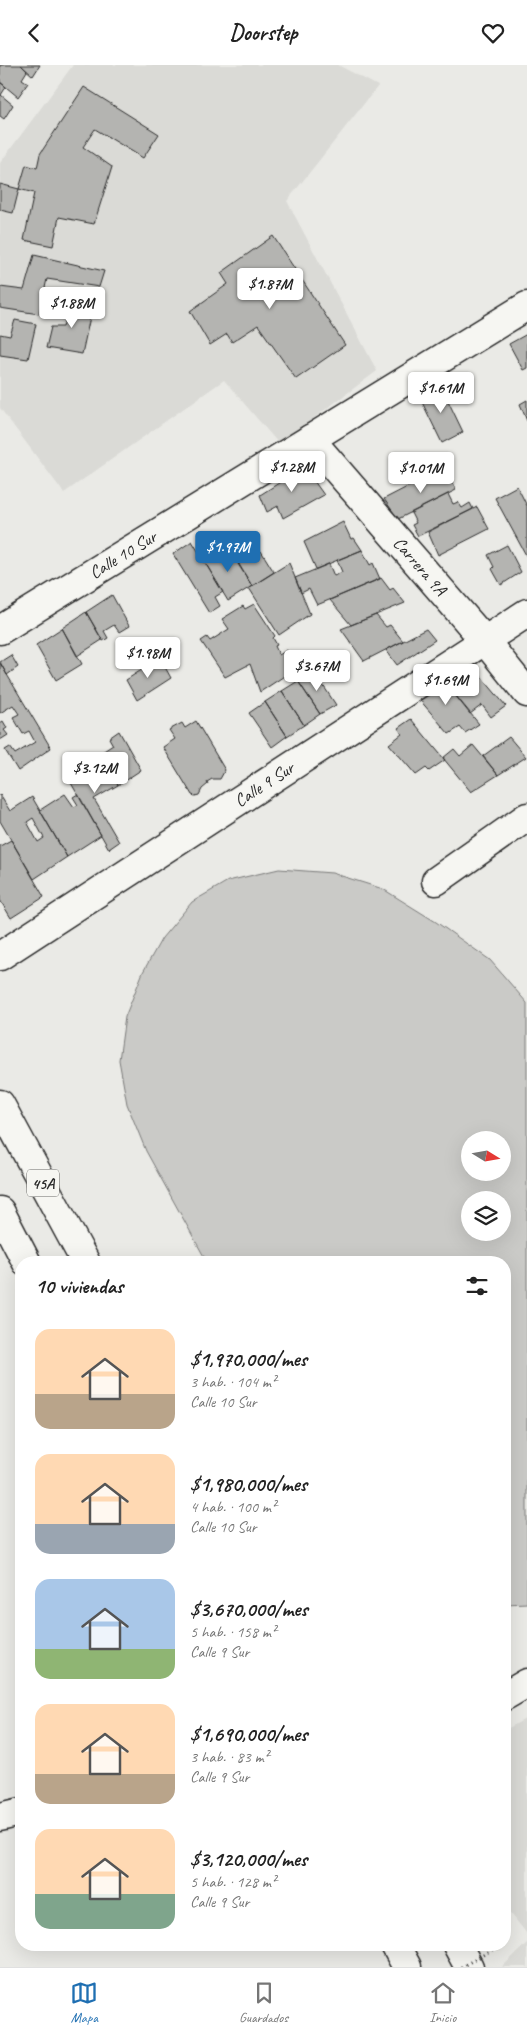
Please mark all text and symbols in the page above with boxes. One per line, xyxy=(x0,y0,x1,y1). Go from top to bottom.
icon: back xyxy=(20,19,48,47)
text: Doorstep xyxy=(230,19,297,47)
icon: heart xyxy=(479,19,507,47)
pin: $1.87M xyxy=(229,267,311,310)
text: $1.87M xyxy=(248,274,292,294)
pin: $1.88M xyxy=(31,287,113,329)
text: $1.88M xyxy=(50,293,94,313)
pin: $1.61M xyxy=(400,371,482,414)
text: $1.61M xyxy=(419,378,463,398)
pin: $1.28M xyxy=(251,451,333,493)
pin: $1.01M xyxy=(380,451,462,494)
text: $1.28M xyxy=(270,457,314,477)
text: $1.01M xyxy=(399,458,443,478)
street label: Calle 10 Sur xyxy=(85,524,162,584)
pin: $1.97M xyxy=(187,531,269,573)
street label: Carrera 9A xyxy=(389,532,452,601)
text: $1.97M xyxy=(206,537,250,557)
pin: $1.98M xyxy=(107,637,189,679)
text: $1.98M xyxy=(126,643,170,663)
pin: $3.67M xyxy=(276,649,358,692)
text: $3.67M xyxy=(295,656,339,676)
pin: $1.69M xyxy=(405,663,487,706)
text: $1.69M xyxy=(424,670,468,690)
pin: $3.12M xyxy=(54,751,136,794)
street label: Calle 9 Sur xyxy=(230,755,300,812)
text: $3.12M xyxy=(73,758,117,778)
north arrow xyxy=(461,1131,511,1181)
map controls xyxy=(461,1131,511,1241)
road number: 45A xyxy=(27,1169,59,1197)
button: layers xyxy=(461,1191,511,1241)
icon: filters xyxy=(463,1272,491,1300)
text: 10 viviendas xyxy=(35,1273,123,1299)
text: $1,970,000/mes xyxy=(190,1346,307,1372)
icon: home xyxy=(75,1349,135,1409)
text: 3 hab. · 104 m² xyxy=(190,1372,276,1392)
text: Calle 10 Sur xyxy=(190,1392,256,1412)
text: $1,980,000/mes xyxy=(190,1471,307,1497)
icon: home xyxy=(75,1474,135,1534)
text: 4 hab. · 100 m² xyxy=(190,1497,276,1517)
text: Calle 10 Sur xyxy=(190,1517,256,1537)
text: $3,670,000/mes xyxy=(190,1596,308,1622)
icon: home xyxy=(75,1599,135,1659)
text: 5 hab. · 158 m² xyxy=(190,1622,276,1642)
text: Calle 9 Sur xyxy=(190,1642,249,1662)
text: $1,690,000/mes xyxy=(190,1721,307,1747)
icon: home xyxy=(75,1724,135,1784)
text: 3 hab. · 83 m² xyxy=(190,1747,269,1767)
text: Calle 9 Sur xyxy=(190,1767,249,1787)
text: $3,120,000/mes xyxy=(190,1846,307,1872)
icon: home xyxy=(75,1849,135,1909)
text: 5 hab. · 128 m² xyxy=(190,1872,276,1892)
text: Calle 9 Sur xyxy=(190,1892,249,1912)
tab: Mapa xyxy=(70,1979,98,2026)
tab: Guardados xyxy=(239,1979,288,2026)
tab: Inicio xyxy=(429,1979,457,2026)

